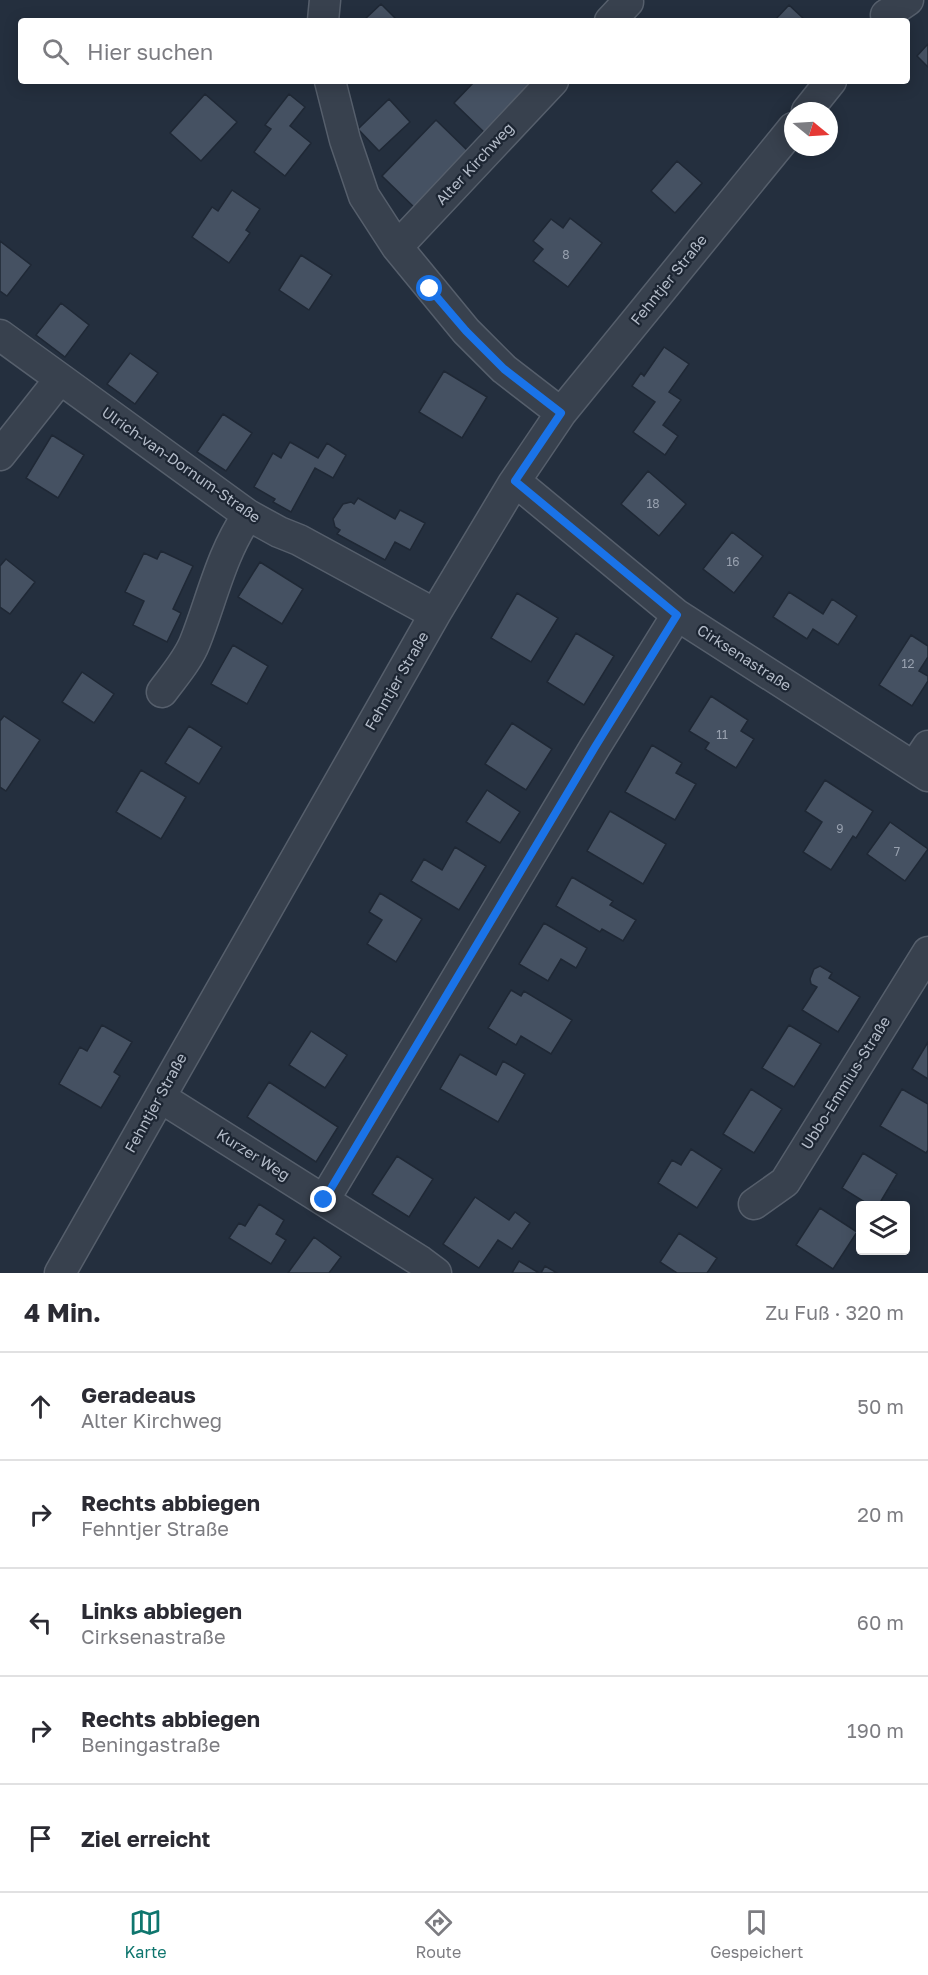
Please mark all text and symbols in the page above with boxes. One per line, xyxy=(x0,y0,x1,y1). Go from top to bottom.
search box xyxy=(18,18,910,84)
icon: search xyxy=(39,35,72,68)
text: Hier suchen xyxy=(87,38,213,65)
north arrow xyxy=(784,102,838,156)
street label: Alter Kirchweg xyxy=(432,118,517,208)
street label: Fehntjer Straße xyxy=(626,230,710,328)
house number: 8 xyxy=(562,247,570,262)
route start xyxy=(416,275,442,301)
street label: Ulrich-van-Dornum-Straße xyxy=(99,403,264,526)
house number: 18 xyxy=(646,496,660,511)
house number: 16 xyxy=(726,554,740,569)
street label: Cirksenastraße xyxy=(694,620,795,694)
street label: Fehntjer Straße xyxy=(361,628,432,733)
house number: 12 xyxy=(902,656,914,671)
house number: 11 xyxy=(716,727,728,742)
house number: 9 xyxy=(836,821,844,836)
house number: 7 xyxy=(894,844,900,859)
street label: Ubbo-Emmius-Straße xyxy=(797,1012,894,1152)
street label: Fehntjer Straße xyxy=(120,1049,190,1155)
street label: Kurzer Weg xyxy=(214,1125,293,1184)
route end xyxy=(310,1186,336,1212)
map controls xyxy=(856,1201,910,1255)
button: layers xyxy=(856,1201,910,1255)
text: 4 Min. xyxy=(24,1297,101,1328)
text: Zu Fuß · 320 m xyxy=(765,1300,904,1324)
text: Geradeaus xyxy=(81,1381,196,1408)
icon: ahead xyxy=(24,1390,57,1423)
text: 50 m xyxy=(857,1394,904,1418)
text: Alter Kirchweg xyxy=(81,1408,222,1432)
text: Rechts abbiegen xyxy=(81,1489,260,1516)
icon: right xyxy=(24,1498,57,1531)
text: 20 m xyxy=(857,1502,904,1526)
text: Fehntjer Straße xyxy=(81,1516,229,1540)
text: Links abbiegen xyxy=(81,1597,242,1624)
icon: left xyxy=(24,1606,57,1639)
text: 60 m xyxy=(857,1610,904,1634)
text: Cirksenastraße xyxy=(81,1624,226,1648)
text: Rechts abbiegen xyxy=(81,1705,260,1732)
icon: right xyxy=(24,1714,57,1747)
text: 190 m xyxy=(847,1718,904,1742)
text: Beningastraße xyxy=(81,1732,220,1756)
icon: arrive xyxy=(24,1822,57,1855)
text: Ziel erreicht xyxy=(81,1825,210,1852)
tab: Karte xyxy=(124,1906,167,1962)
tab: Route xyxy=(416,1906,461,1962)
tab: Gespeichert xyxy=(710,1906,803,1962)

